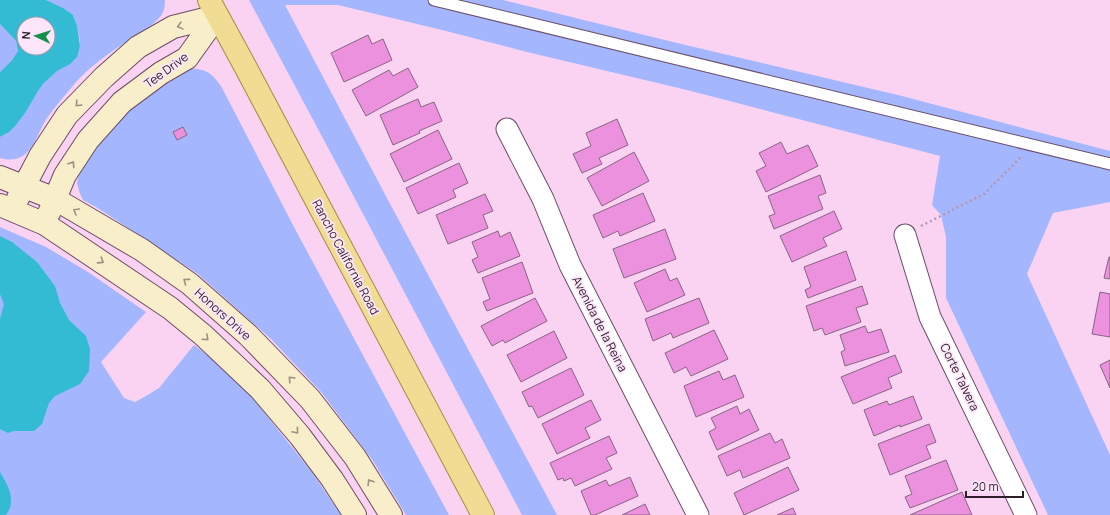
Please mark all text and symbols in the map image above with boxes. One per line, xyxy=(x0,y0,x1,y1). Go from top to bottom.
north arrow xyxy=(16,16,56,56)
one-way arrow xyxy=(176,21,183,30)
text: N xyxy=(18,31,33,40)
street label: Tee Drive xyxy=(141,48,191,92)
one-way arrow xyxy=(75,99,83,107)
one-way arrow xyxy=(68,161,75,168)
street label: Rancho California Road xyxy=(308,196,384,318)
one-way arrow xyxy=(73,209,80,216)
one-way arrow xyxy=(97,256,104,264)
street label: Avenida de la Reina xyxy=(568,273,632,375)
one-way arrow xyxy=(183,279,190,286)
street label: Honors Drive xyxy=(191,284,255,344)
one-way arrow xyxy=(201,333,209,341)
street label: Corte Talvera xyxy=(936,340,984,414)
one-way arrow xyxy=(288,376,296,384)
one-way arrow xyxy=(292,426,299,434)
scale bar xyxy=(966,473,1023,499)
text: 20 m xyxy=(972,478,999,495)
one-way arrow xyxy=(368,479,375,486)

